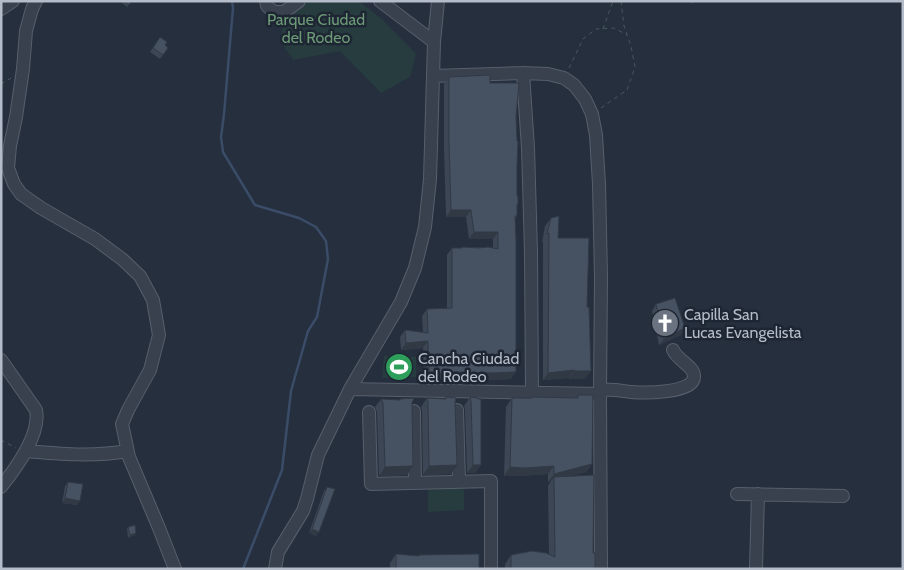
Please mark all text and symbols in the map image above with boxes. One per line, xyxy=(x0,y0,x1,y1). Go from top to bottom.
park label: Parque Ciudad del Rodeo xyxy=(267,10,365,47)
place label: Capilla San Lucas Evangelista xyxy=(684,305,802,342)
church icon: Capilla San Lucas Evangelista xyxy=(650,308,680,338)
place label: Cancha Ciudad del Rodeo xyxy=(418,349,519,386)
sports icon: Cancha Ciudad del Rodeo xyxy=(384,352,414,382)

